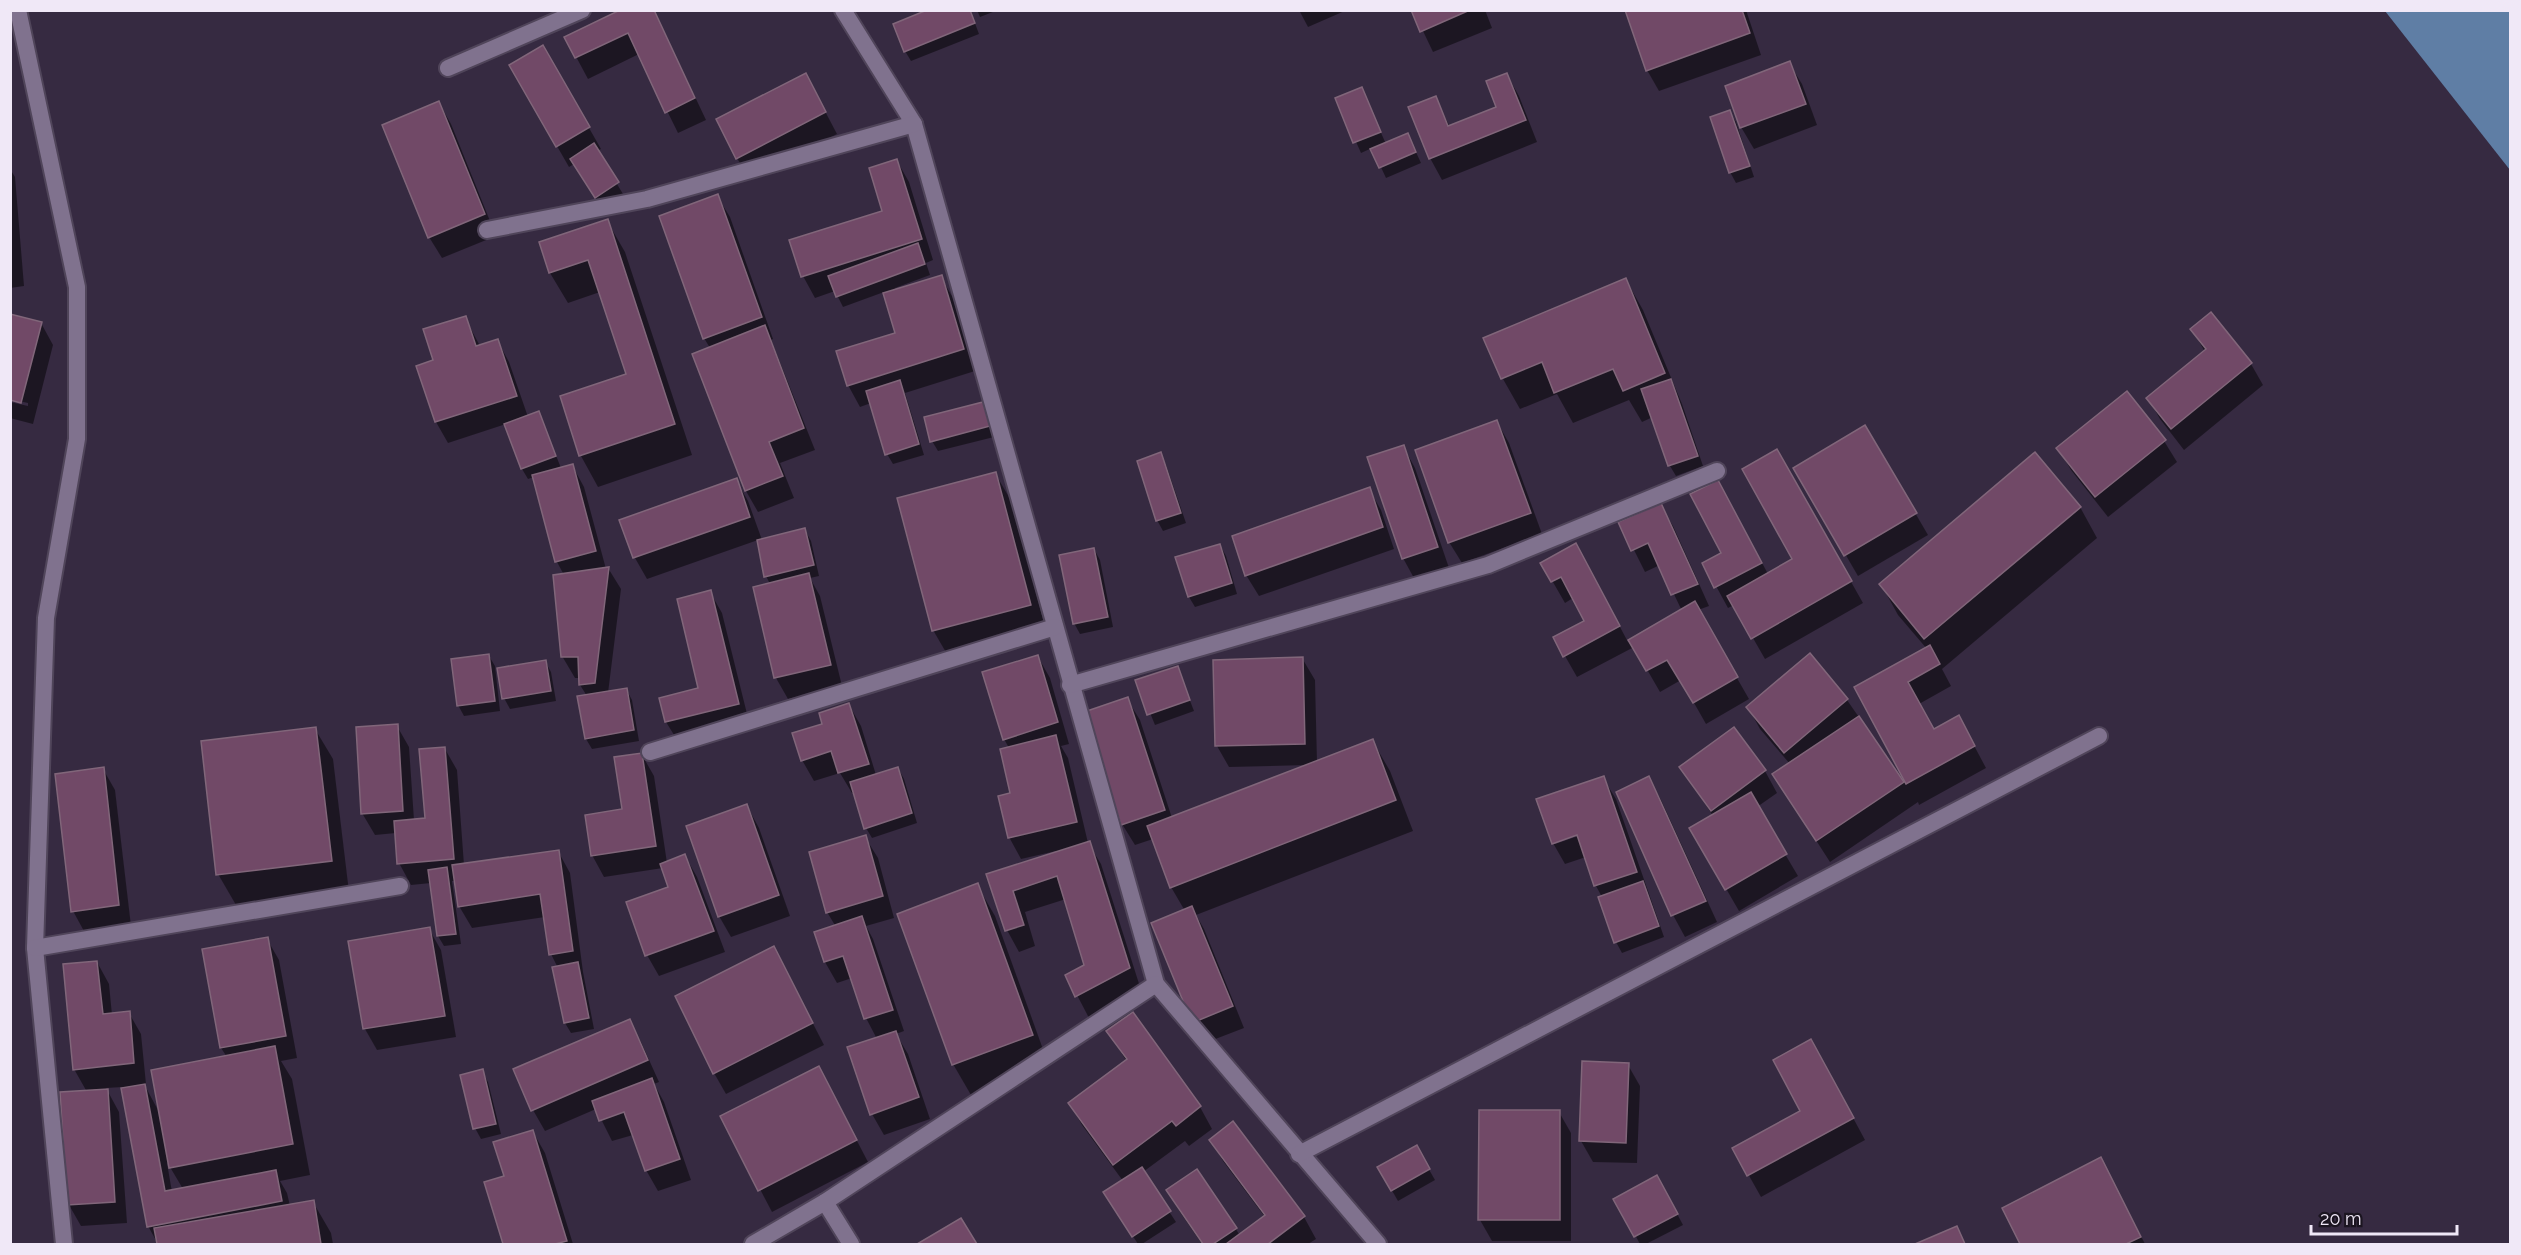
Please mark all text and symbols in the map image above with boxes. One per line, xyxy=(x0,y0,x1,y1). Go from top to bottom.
scale bar xyxy=(2311,1198,2456,1236)
text: 20 m xyxy=(2320,1208,2362,1229)

